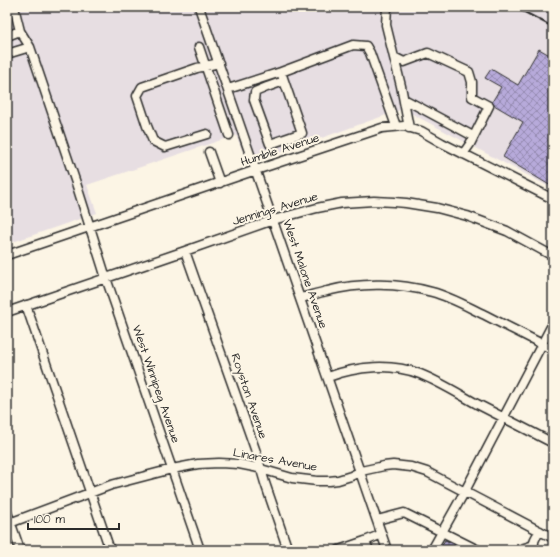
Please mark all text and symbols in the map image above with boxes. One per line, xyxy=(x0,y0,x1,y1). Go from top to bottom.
street label: Humble Avenue xyxy=(239,129,322,171)
street label: Jennings Avenue xyxy=(230,188,321,231)
street label: West Malone Avenue xyxy=(278,217,332,331)
street label: West Winnipeg Avenue xyxy=(127,323,184,446)
street label: Royston Avenue xyxy=(225,351,272,442)
street label: Linares Avenue xyxy=(232,444,319,476)
scale bar xyxy=(28,505,119,531)
text: 100 m xyxy=(34,511,65,528)

